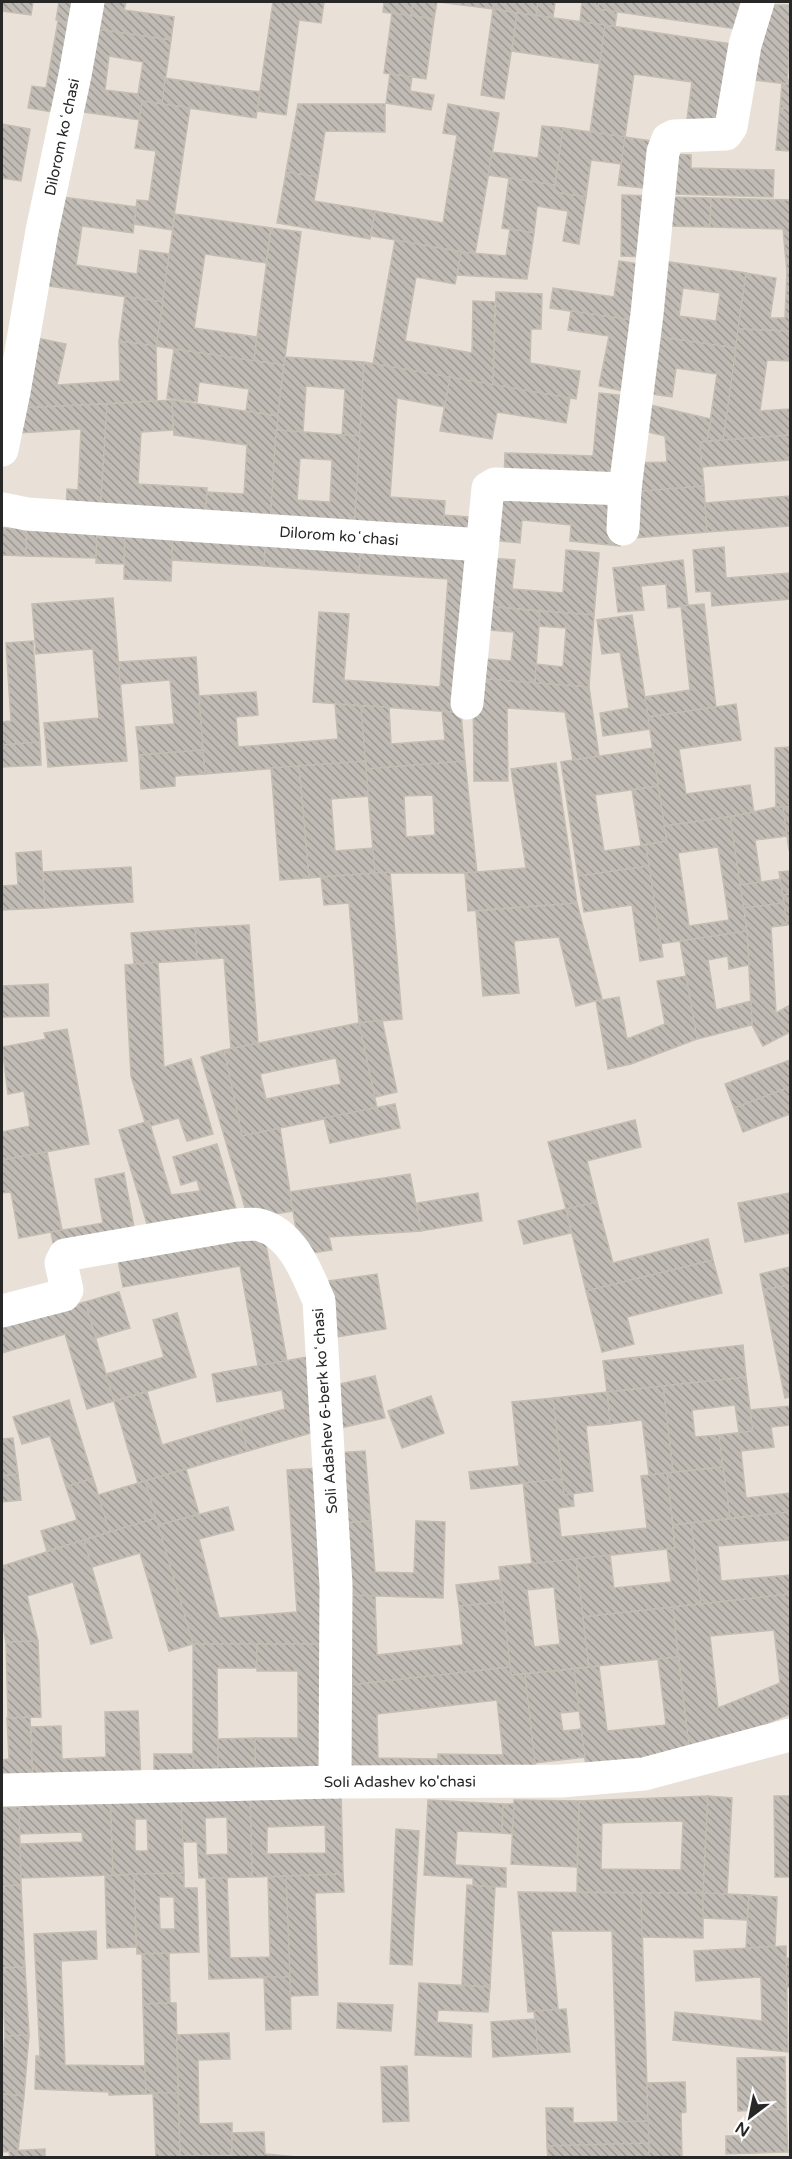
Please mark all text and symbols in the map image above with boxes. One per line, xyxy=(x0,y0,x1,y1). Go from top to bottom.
street label: Dilorom koʻchasi xyxy=(41,77,83,197)
street label: Dilorom koʻchasi xyxy=(279,523,399,549)
street label: Soli Adashev 6-berk koʻchasi xyxy=(309,1308,341,1514)
street label: Soli Adashev ko'chasi xyxy=(324,1772,476,1791)
north arrow xyxy=(720,2087,780,2147)
text: N xyxy=(732,2117,753,2141)

